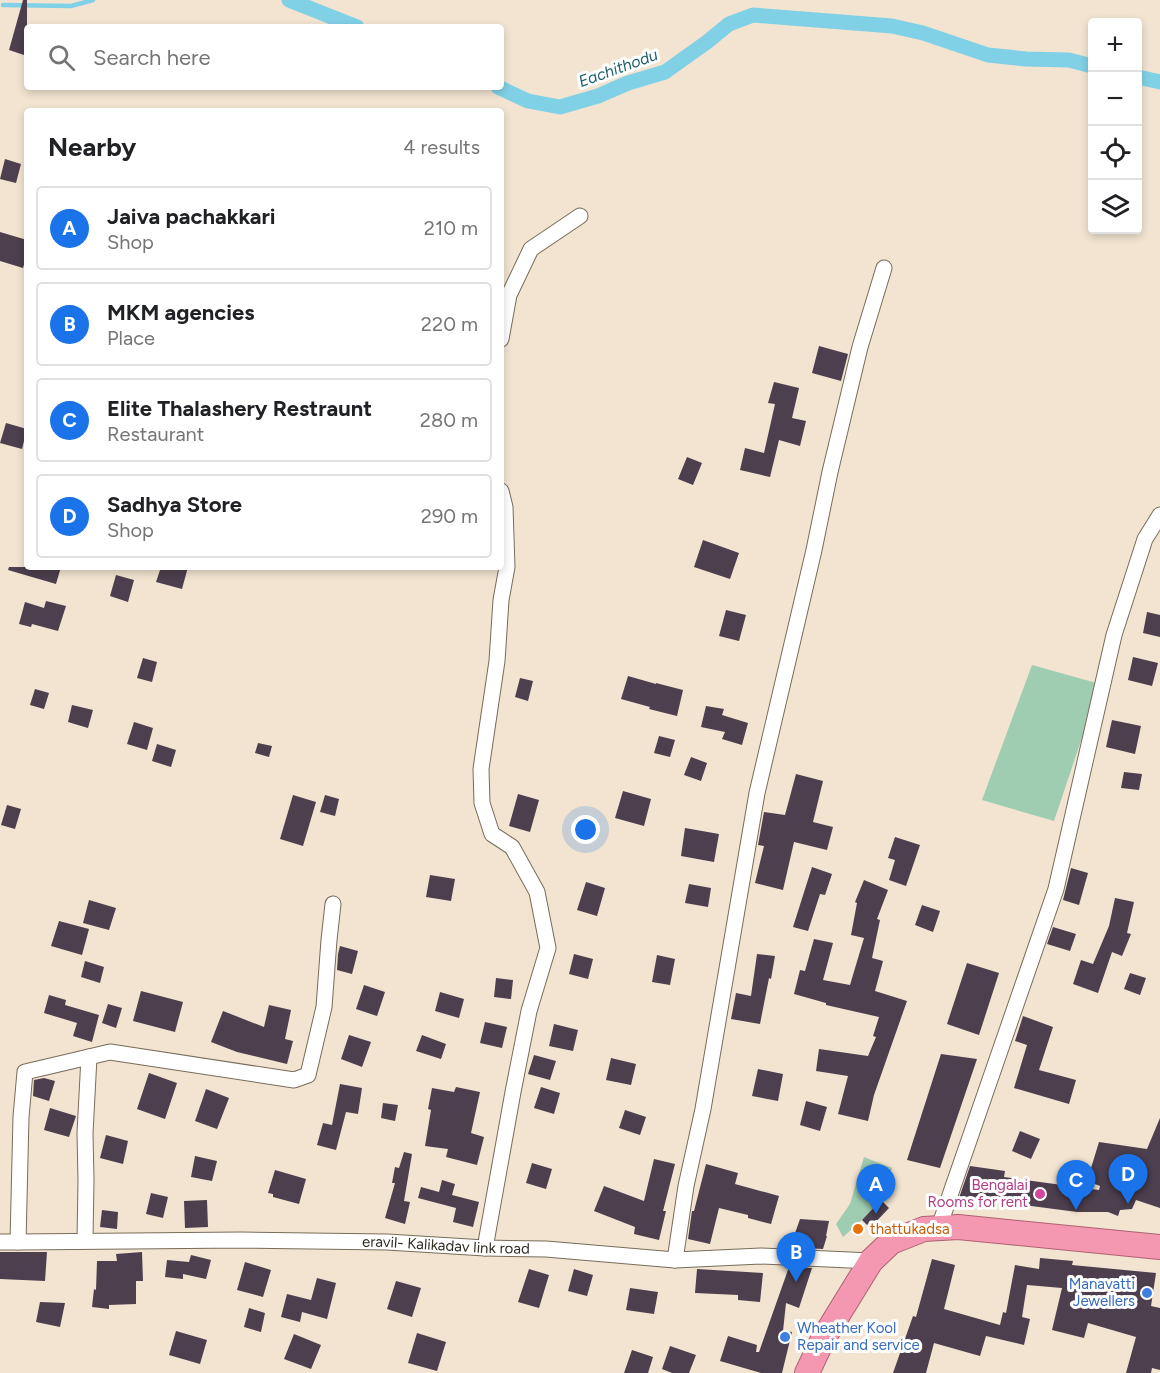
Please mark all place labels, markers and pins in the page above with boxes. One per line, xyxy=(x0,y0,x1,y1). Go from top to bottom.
pin: D xyxy=(1108,1154,1148,1204)
pin: C xyxy=(1056,1160,1096,1210)
pin: A xyxy=(856,1164,896,1214)
place label: Bengalai Rooms for rent xyxy=(927,1176,1028,1211)
marker: Bengalai Rooms for rent xyxy=(1033,1187,1047,1201)
place label: thattukadsa xyxy=(870,1220,950,1238)
marker: thattukadsa xyxy=(851,1222,865,1236)
pin: B xyxy=(776,1232,816,1282)
place label: Manavatti Jewellers xyxy=(1069,1275,1135,1310)
marker: Manavatti Jewellers xyxy=(1140,1286,1154,1300)
place label: Wheather Kool Repair and service xyxy=(797,1319,920,1354)
marker: Wheather Kool Repair and service xyxy=(778,1330,792,1344)

